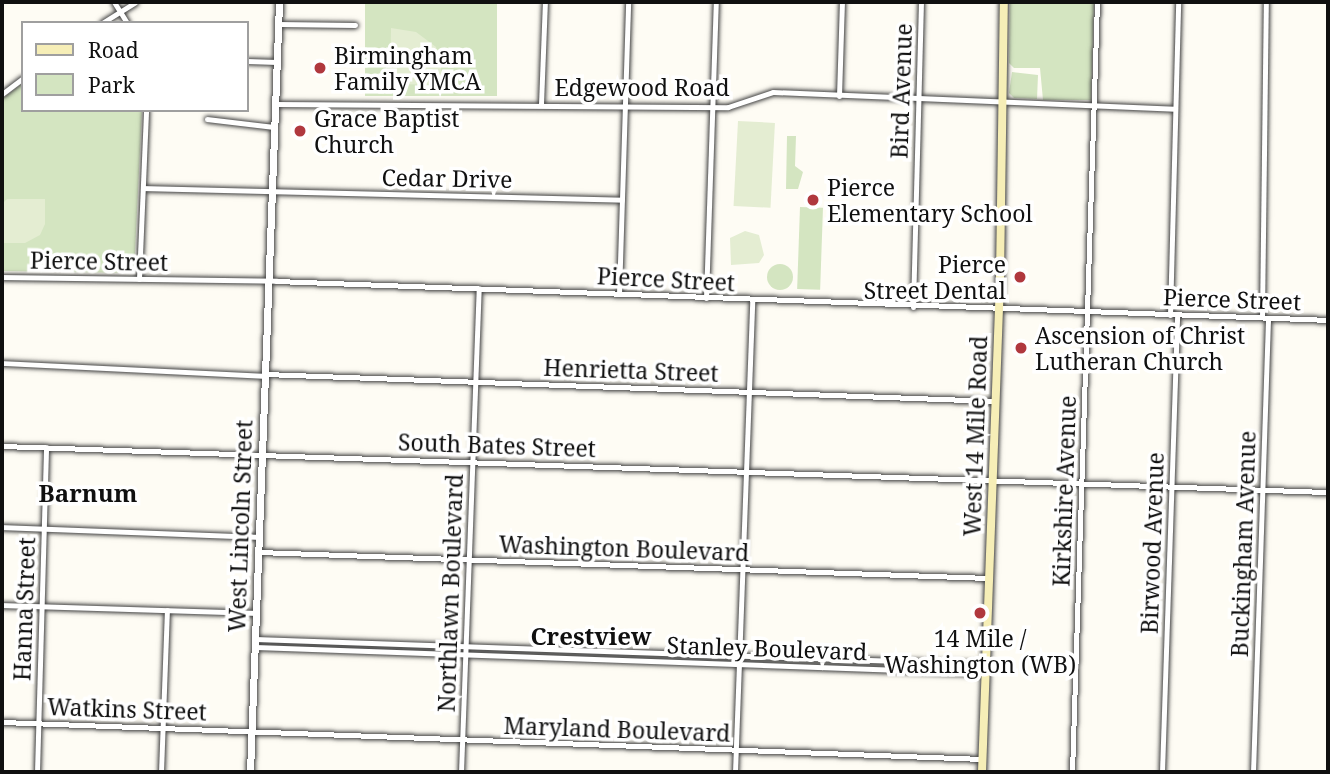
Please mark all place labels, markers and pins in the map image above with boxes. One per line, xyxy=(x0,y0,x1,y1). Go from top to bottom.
place label: Birmingham Family YMCA xyxy=(334,41,481,95)
marker: Birmingham Family YMCA xyxy=(312,60,328,76)
place label: Grace Baptist Church xyxy=(314,104,459,158)
marker: Grace Baptist Church xyxy=(292,123,308,139)
place label: Pierce Elementary School xyxy=(827,173,1033,227)
marker: Pierce Elementary School xyxy=(805,192,821,208)
place label: Pierce Street Dental xyxy=(864,250,1006,304)
marker: Pierce Street Dental xyxy=(1012,269,1028,285)
place label: Ascension of Christ Lutheran Church xyxy=(1035,321,1245,375)
marker: Ascension of Christ Lutheran Church xyxy=(1013,340,1029,356)
marker: 14 Mile / Washington (WB) xyxy=(972,605,988,621)
place label: 14 Mile / Washington (WB) xyxy=(884,624,1076,678)

